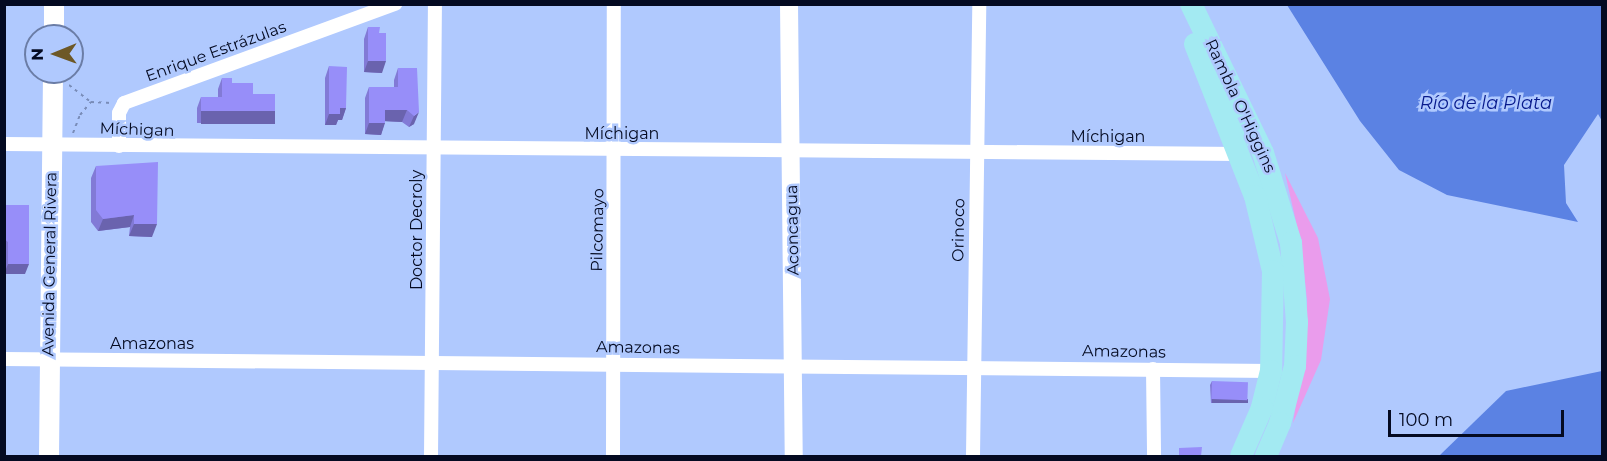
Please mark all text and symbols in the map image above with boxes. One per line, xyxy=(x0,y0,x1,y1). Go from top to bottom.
street label: Enrique Estrázulas xyxy=(143,18,289,86)
north arrow xyxy=(24,24,84,84)
street label: Rambla O'Higgins xyxy=(1201,36,1279,176)
text: N xyxy=(28,48,47,61)
water label: Río de la Plata xyxy=(1420,92,1552,114)
street label: Míchigan xyxy=(99,119,175,141)
street label: Míchigan xyxy=(585,124,659,144)
street label: Míchigan xyxy=(1071,127,1145,147)
street label: Doctor Decroly xyxy=(407,170,427,290)
street label: Avenida General Rivera xyxy=(39,172,61,356)
street label: Aconcagua xyxy=(783,184,803,276)
street label: Pilcomayo xyxy=(588,188,608,272)
street label: Orinoco xyxy=(949,198,969,262)
street label: Amazonas xyxy=(110,334,194,354)
street label: Amazonas xyxy=(596,338,680,358)
street label: Amazonas xyxy=(1082,342,1166,362)
scale bar xyxy=(1391,398,1566,436)
text: 100 m xyxy=(1399,409,1453,431)

